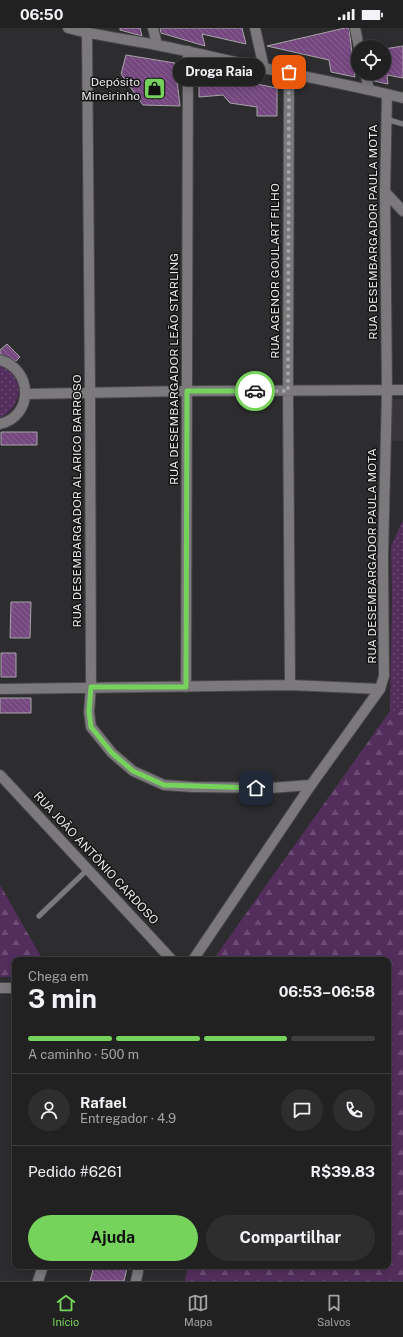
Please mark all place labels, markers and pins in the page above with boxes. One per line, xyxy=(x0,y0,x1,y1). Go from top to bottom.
pin xyxy=(272,55,306,89)
callout: Droga Raia xyxy=(173,58,265,86)
place label: Depósito Mineirinho xyxy=(81,75,140,103)
shop icon: Depósito Mineirinho xyxy=(142,76,168,102)
pin xyxy=(239,771,273,805)

